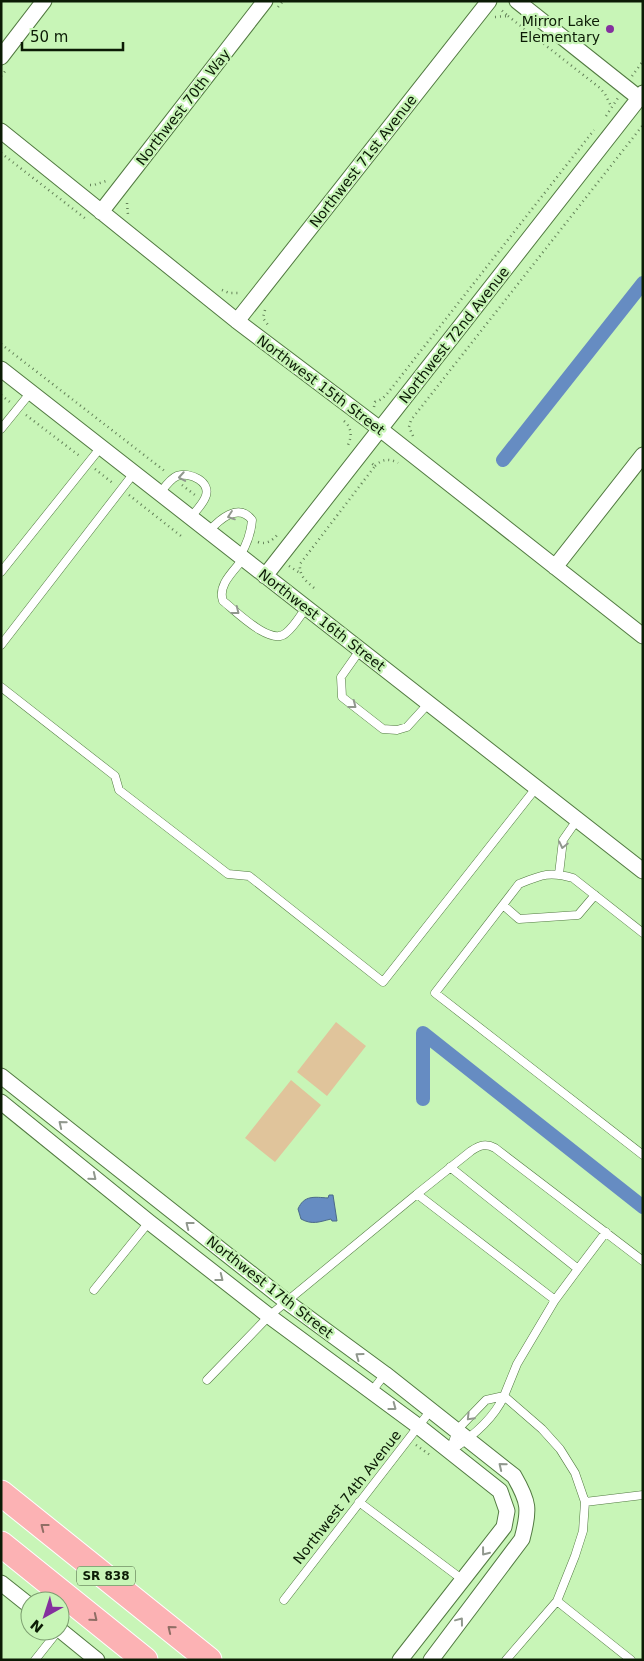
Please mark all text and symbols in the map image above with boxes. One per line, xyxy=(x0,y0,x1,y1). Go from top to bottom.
place label: Mirror Lake Elementary xyxy=(519,13,600,45)
scale bar xyxy=(22,20,124,52)
marker: Mirror Lake Elementary xyxy=(604,23,616,35)
text: 50 m xyxy=(30,28,68,46)
street label: Northwest 70th Way xyxy=(133,46,233,168)
street label: Northwest 71st Avenue xyxy=(306,92,420,230)
street label: Northwest 72nd Avenue xyxy=(396,264,512,406)
street label: Northwest 15th Street xyxy=(254,332,388,439)
one-way arrow xyxy=(177,472,186,482)
one-way arrow xyxy=(227,510,236,520)
street label: Northwest 16th Street xyxy=(256,566,389,675)
one-way arrow xyxy=(230,606,239,614)
one-way arrow xyxy=(347,699,357,708)
one-way arrow xyxy=(558,841,569,849)
one-way arrow xyxy=(59,1121,68,1129)
one-way arrow xyxy=(87,1171,96,1179)
one-way arrow xyxy=(186,1222,195,1230)
street label: Northwest 17th Street xyxy=(204,1233,337,1342)
one-way arrow xyxy=(215,1272,224,1281)
one-way arrow xyxy=(356,1353,365,1362)
one-way arrow xyxy=(387,1401,396,1410)
one-way arrow xyxy=(467,1411,476,1420)
street label: Northwest 74th Avenue xyxy=(290,1427,404,1567)
one-way arrow xyxy=(498,1463,507,1472)
one-way arrow xyxy=(41,1525,50,1533)
one-way arrow xyxy=(482,1546,490,1555)
road number: SR 838 xyxy=(77,1566,135,1585)
north arrow xyxy=(20,1591,70,1641)
one-way arrow xyxy=(88,1613,97,1622)
text: N xyxy=(27,1616,46,1636)
one-way arrow xyxy=(454,1618,462,1627)
one-way arrow xyxy=(168,1626,177,1634)

